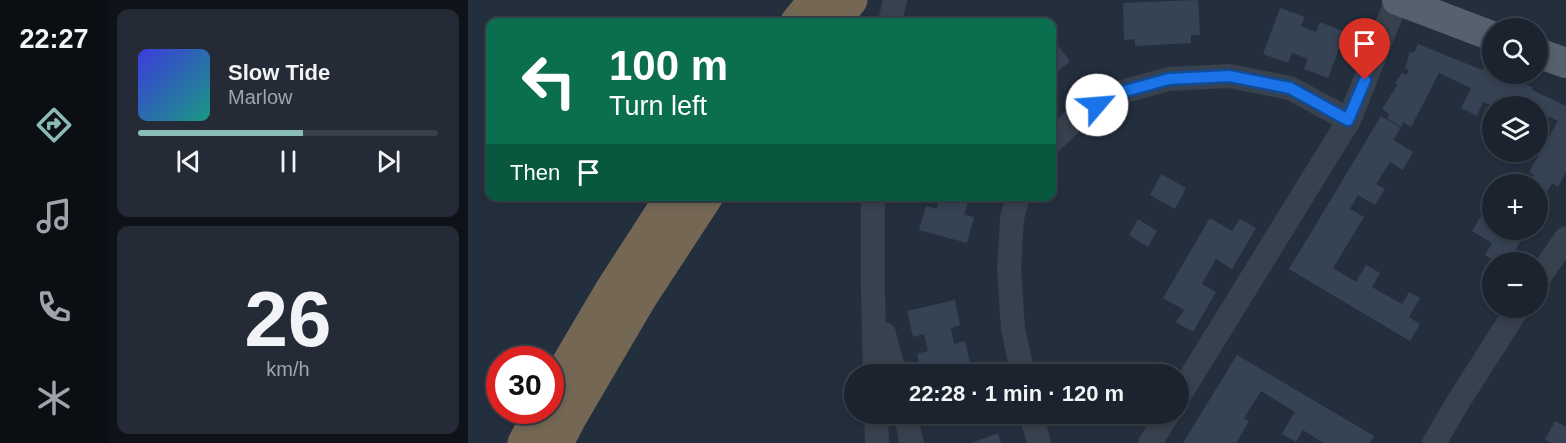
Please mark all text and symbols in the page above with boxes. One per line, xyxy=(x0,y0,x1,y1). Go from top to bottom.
pin xyxy=(1339,18,1390,80)
map controls xyxy=(1482,18,1548,318)
button: search xyxy=(1482,18,1548,84)
text: 22:27 xyxy=(19,24,89,54)
icon: arrive xyxy=(1348,27,1381,60)
icon: left xyxy=(510,42,588,120)
text: 100 m xyxy=(609,42,728,89)
text: Slow Tide xyxy=(228,60,330,85)
position arrow xyxy=(1065,73,1129,137)
text: Marlow xyxy=(228,86,292,108)
text: Turn left xyxy=(609,91,707,121)
button: layers xyxy=(1482,96,1548,162)
icon: directions xyxy=(33,104,75,146)
icon: previous xyxy=(172,145,205,178)
icon: pause xyxy=(272,145,305,178)
icon: next xyxy=(372,145,405,178)
icon: arrive xyxy=(572,156,605,189)
text: Then xyxy=(510,160,560,185)
button: + xyxy=(1482,174,1548,240)
icon: music xyxy=(33,195,75,237)
button: − xyxy=(1482,252,1548,318)
text: 26 xyxy=(245,275,331,363)
icon: phone xyxy=(33,286,75,328)
speed limit sign: 30 xyxy=(486,346,564,424)
text: km/h xyxy=(266,358,310,380)
icon: climate xyxy=(33,377,75,419)
text: 22:28 · 1 min · 120 m xyxy=(909,381,1124,406)

